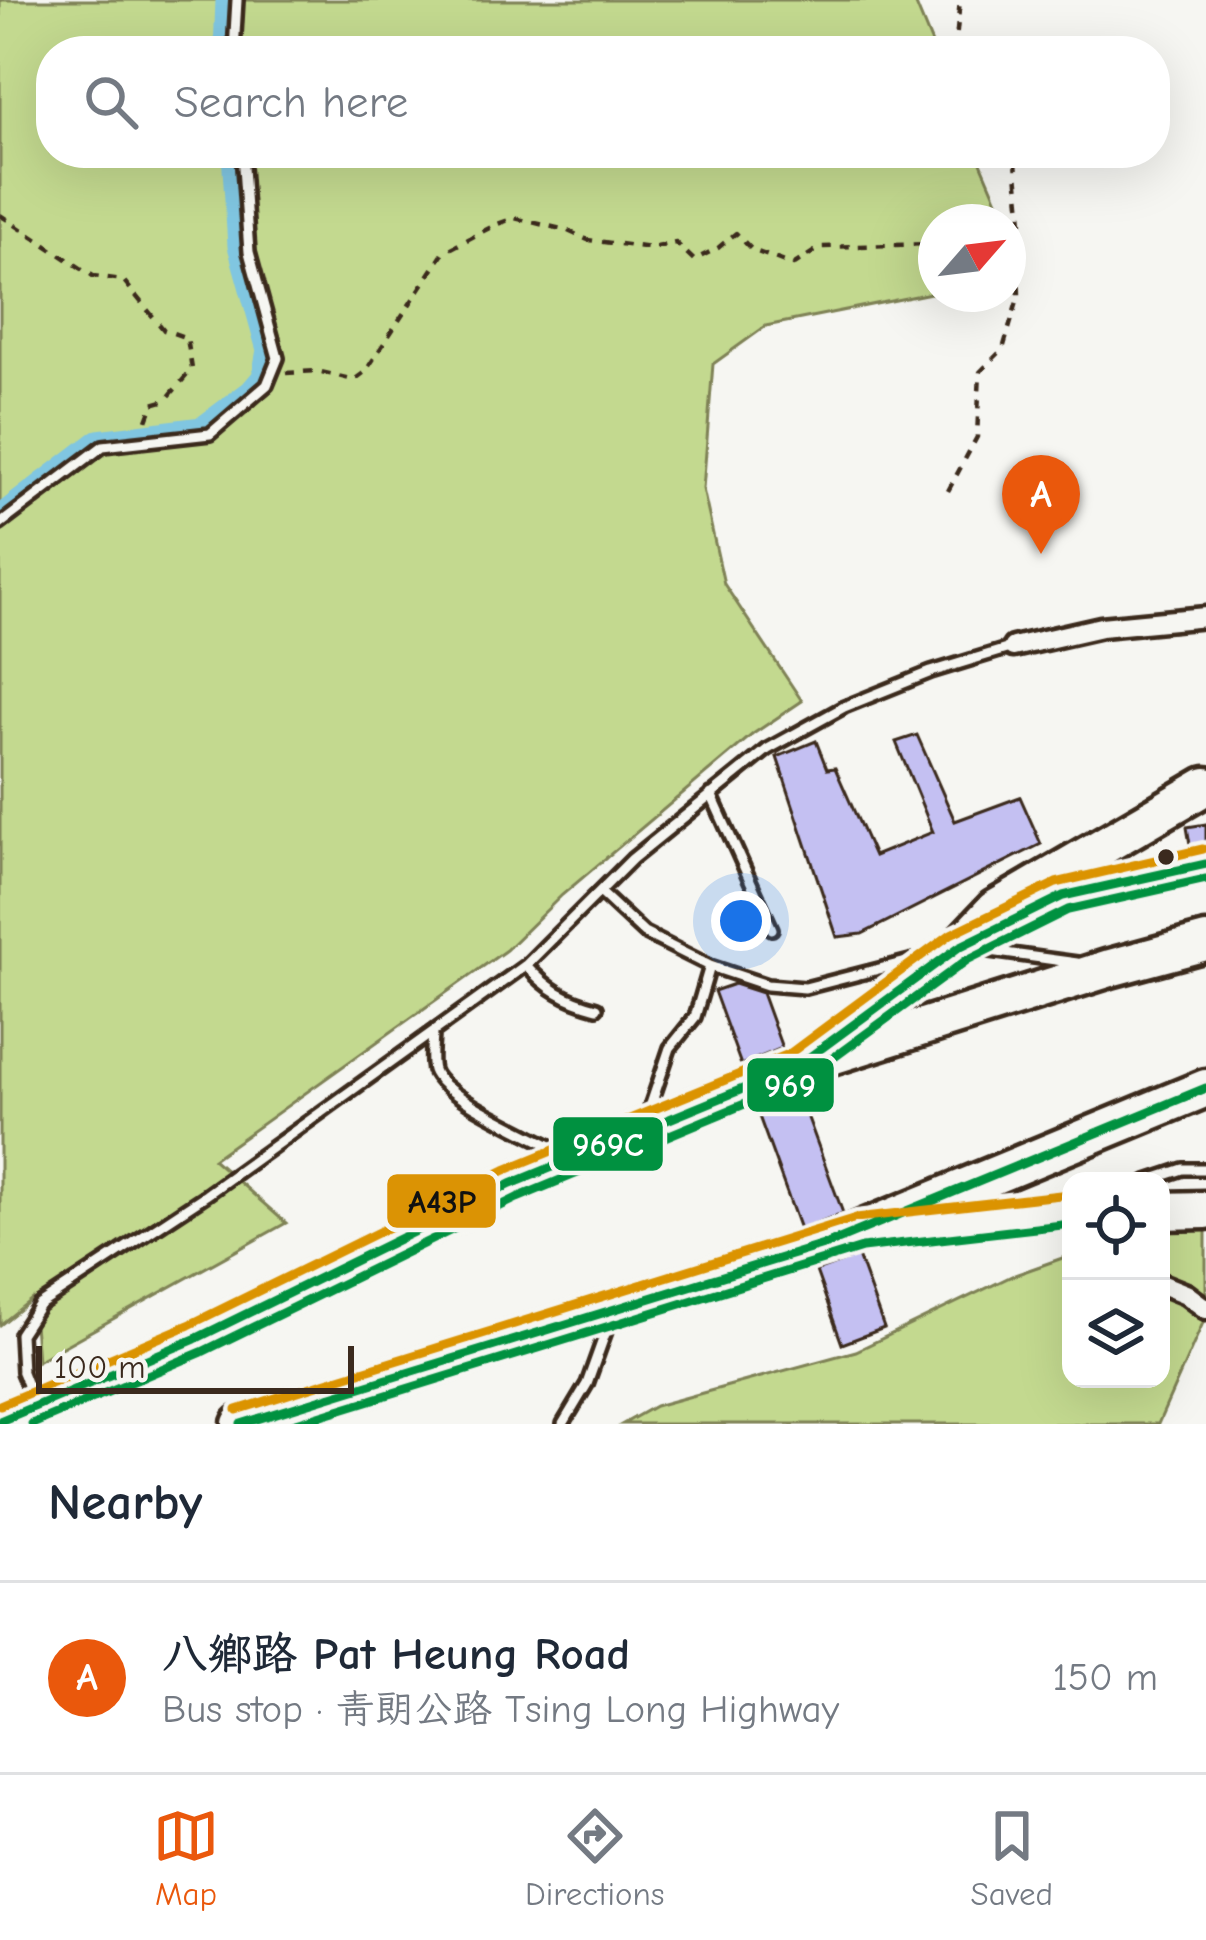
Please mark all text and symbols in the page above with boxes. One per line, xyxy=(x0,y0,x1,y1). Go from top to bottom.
search box xyxy=(36,36,1170,168)
icon: search xyxy=(78,69,144,135)
text: Search here xyxy=(174,76,408,128)
north arrow xyxy=(918,204,1026,312)
pin: A xyxy=(1002,455,1080,554)
unlabelled marker xyxy=(1155,846,1177,868)
your location xyxy=(711,891,771,951)
line badge: 969 xyxy=(745,1056,836,1114)
text: 969 xyxy=(764,1067,816,1105)
line badge: 969C xyxy=(551,1115,665,1173)
text: 969C xyxy=(572,1126,644,1164)
line badge: A43P xyxy=(385,1172,498,1230)
map controls xyxy=(1062,1172,1170,1388)
button: locate xyxy=(1062,1172,1170,1280)
text: A43P xyxy=(408,1183,476,1221)
button: layers xyxy=(1062,1280,1170,1388)
scale bar xyxy=(36,1340,354,1393)
text: 100 m xyxy=(54,1348,146,1386)
text: Nearby xyxy=(48,1473,202,1532)
text: 八鄉路 Pat Heung Road xyxy=(162,1628,630,1680)
text: A xyxy=(76,1655,98,1700)
text: 150 m xyxy=(1052,1655,1158,1700)
text: Bus stop · 青朗公路 Tsing Long Highway xyxy=(162,1687,839,1732)
tab: Map xyxy=(153,1803,219,1913)
tab: Directions xyxy=(525,1803,665,1913)
tab: Saved xyxy=(971,1803,1053,1913)

